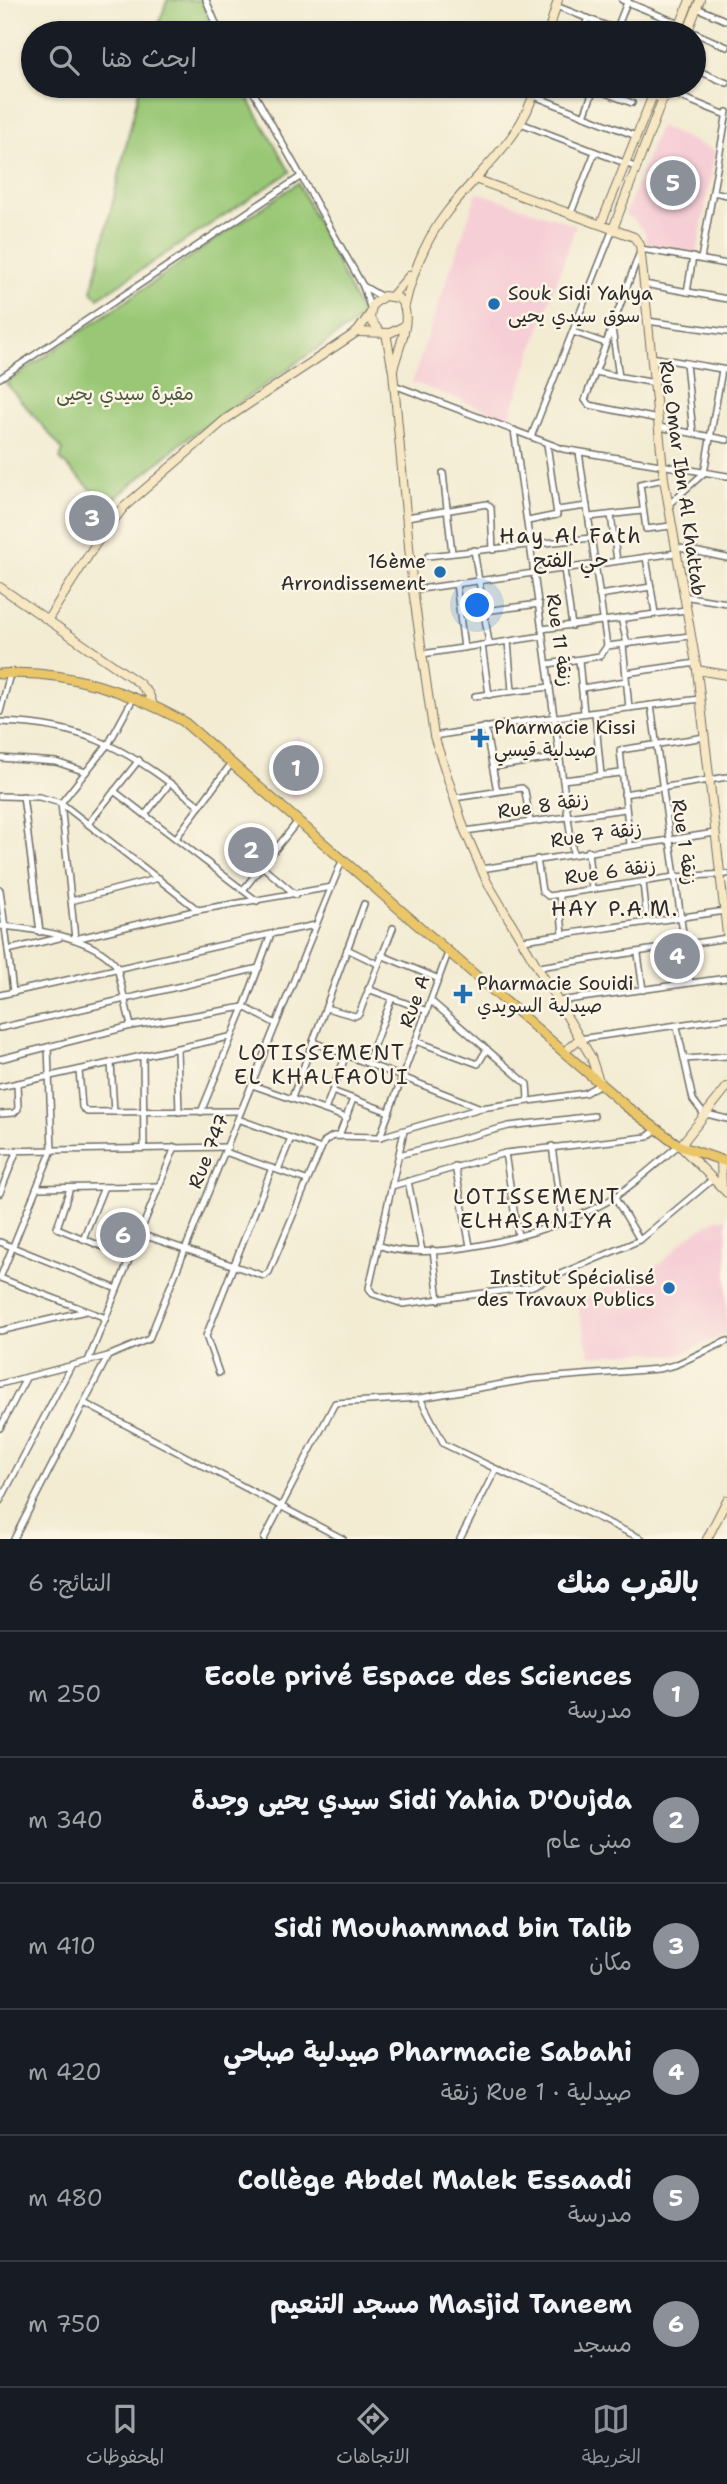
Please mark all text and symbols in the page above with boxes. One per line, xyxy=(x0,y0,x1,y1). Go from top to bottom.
search box xyxy=(21,21,706,98)
text: ابحث هنا xyxy=(101,40,197,75)
icon: search xyxy=(45,41,83,79)
pin: 5 xyxy=(650,157,696,209)
place label: Souk Sidi Yahya سوق سيدي يحيى xyxy=(508,281,653,330)
marker: Souk Sidi Yahya سوق سيدي يحيى xyxy=(486,296,502,312)
street label: Rue Omar Ibn Al Khattab xyxy=(654,359,711,597)
park label: مقبرة سيدي يحيى xyxy=(56,381,194,408)
pin: 3 xyxy=(69,492,115,544)
district label: Hay Al Fath حي الفتح xyxy=(499,522,643,579)
place label: 16ème Arrondissement xyxy=(281,549,426,596)
marker: 16ème Arrondissement xyxy=(432,564,448,580)
your location xyxy=(460,588,494,622)
street label: Rue 11 زنقة xyxy=(541,592,578,688)
place label: Pharmacie Kissi صيدلية قيسي xyxy=(494,715,636,766)
marker: Pharmacie Kissi صيدلية قيسي xyxy=(472,730,488,746)
pin: 1 xyxy=(273,742,319,794)
street label: Rue 8 زنقة xyxy=(496,787,590,824)
street label: Rue 1 زنقة xyxy=(666,798,703,887)
street label: Rue 7 زنقة xyxy=(549,816,643,853)
pin: 2 xyxy=(228,824,274,876)
street label: Rue 6 زنقة xyxy=(563,853,657,890)
district label: HAY P.A.M. xyxy=(551,895,679,923)
pin: 4 xyxy=(654,930,700,982)
street label: Rue A xyxy=(393,971,436,1031)
place label: Pharmacie Souidi صيدلية السويدي xyxy=(477,971,634,1020)
marker: Pharmacie Souidi صيدلية السويدي xyxy=(455,986,471,1002)
district label: LOTISSEMENT EL KHALFAOUI xyxy=(234,1039,410,1091)
street label: Rue 747 xyxy=(182,1110,235,1192)
district label: LOTISSEMENT ELHASANIYA xyxy=(453,1183,621,1235)
pin: 6 xyxy=(100,1209,146,1261)
place label: Institut Spécialisé des Travaux Publics xyxy=(477,1265,655,1312)
marker: Institut Spécialisé des Travaux Publics xyxy=(661,1280,677,1296)
text: بالقرب منك xyxy=(557,1562,699,1603)
text: النتائج: 6 xyxy=(28,1568,111,1598)
text: Ecole privé Espace des Sciences xyxy=(204,1658,632,1693)
text: 250 m xyxy=(28,1679,101,1709)
text: 1 xyxy=(671,1679,681,1709)
text: مدرسة xyxy=(568,1695,632,1725)
text: Sidi Yahia D'Oujda سيدي يحيى وجدة xyxy=(192,1782,632,1817)
text: 340 m xyxy=(28,1805,103,1835)
text: 2 xyxy=(668,1805,684,1835)
text: مبنى عام xyxy=(545,1825,632,1855)
text: Sidi Mouhammad bin Talib xyxy=(274,1910,632,1945)
text: 410 m xyxy=(28,1931,96,1961)
text: 3 xyxy=(668,1931,684,1961)
text: مكان xyxy=(589,1947,632,1977)
text: Pharmacie Sabahi صيدلية صباحي xyxy=(223,2034,632,2069)
text: 420 m xyxy=(28,2057,102,2087)
text: 4 xyxy=(668,2057,684,2087)
text: صيدلية · Rue 1 زنقة xyxy=(441,2077,632,2107)
text: Collège Abdel Malek Essaadi xyxy=(238,2162,632,2197)
text: 480 m xyxy=(28,2183,103,2213)
text: 5 xyxy=(669,2183,683,2213)
text: مدرسة xyxy=(568,2199,632,2229)
text: Masjid Taneem مسجد التنعيم xyxy=(270,2286,632,2321)
text: 750 m xyxy=(28,2309,101,2339)
text: 6 xyxy=(668,2309,684,2339)
text: مسجد xyxy=(573,2329,632,2359)
tab: المحفوظات xyxy=(86,2400,164,2473)
tab: الاتجاهات xyxy=(336,2400,410,2473)
tab: الخريطة xyxy=(582,2400,641,2473)

